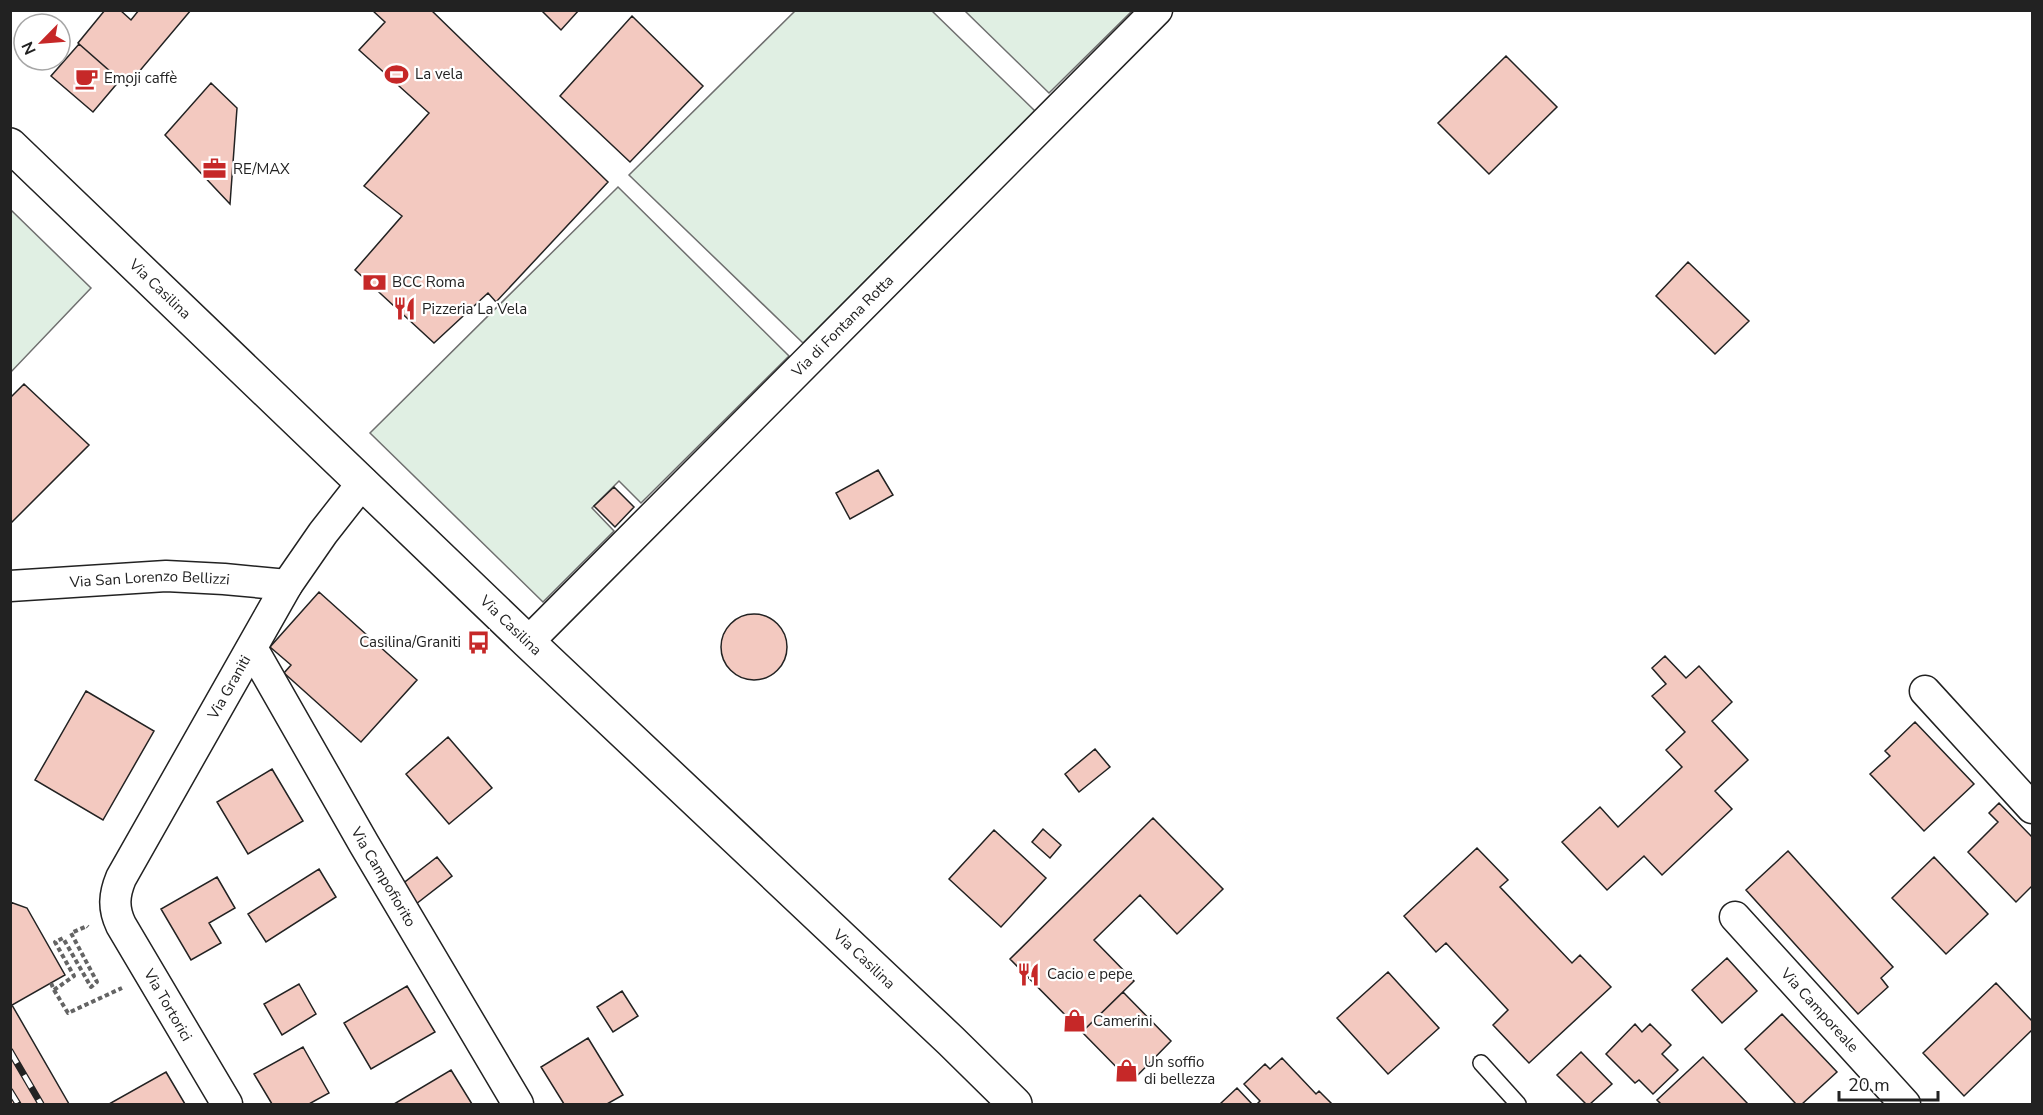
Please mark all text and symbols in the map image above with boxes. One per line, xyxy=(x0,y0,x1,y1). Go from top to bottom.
north arrow xyxy=(12,12,72,72)
text: N xyxy=(17,38,42,58)
sports icon: La vela xyxy=(384,61,410,87)
place label: La vela xyxy=(415,64,463,84)
cafe icon: Emoji caffè xyxy=(73,65,99,91)
place label: Emoji caffè xyxy=(104,68,177,88)
office icon: RE/MAX xyxy=(202,156,228,182)
place label: RE/MAX xyxy=(233,159,290,179)
street label: Via Casilina xyxy=(124,254,195,323)
bank icon: BCC Roma xyxy=(361,269,387,295)
street label: Via di Fontana Rotta xyxy=(787,270,898,382)
place label: BCC Roma xyxy=(392,272,465,292)
restaurant icon: Pizzeria La Vela xyxy=(391,296,417,322)
place label: Pizzeria La Vela xyxy=(422,299,527,319)
street label: Via San Lorenzo Bellizzi xyxy=(68,566,231,592)
street label: Via Casilina xyxy=(475,590,546,660)
bus stop icon: Casilina/Graniti xyxy=(466,629,492,655)
place label: Casilina/Graniti xyxy=(359,632,461,652)
street label: Via Graniti xyxy=(203,652,255,724)
street label: Via Campofiorito xyxy=(346,823,421,930)
street label: Via Casilina xyxy=(828,924,900,993)
restaurant icon: Cacio e pepe xyxy=(1016,961,1042,987)
street label: Via Camporeale xyxy=(1776,963,1863,1057)
street label: Via Tortorici xyxy=(139,964,197,1045)
place label: Cacio e pepe xyxy=(1047,964,1133,984)
shop icon: Camerini xyxy=(1062,1008,1088,1034)
place label: Camerini xyxy=(1093,1011,1152,1031)
place label: Un soffio di bellezza xyxy=(1144,1052,1215,1089)
shop icon: Un soffio di bellezza xyxy=(1113,1058,1139,1084)
scale bar xyxy=(1839,1064,1938,1102)
text: 20 m xyxy=(1848,1073,1890,1097)

